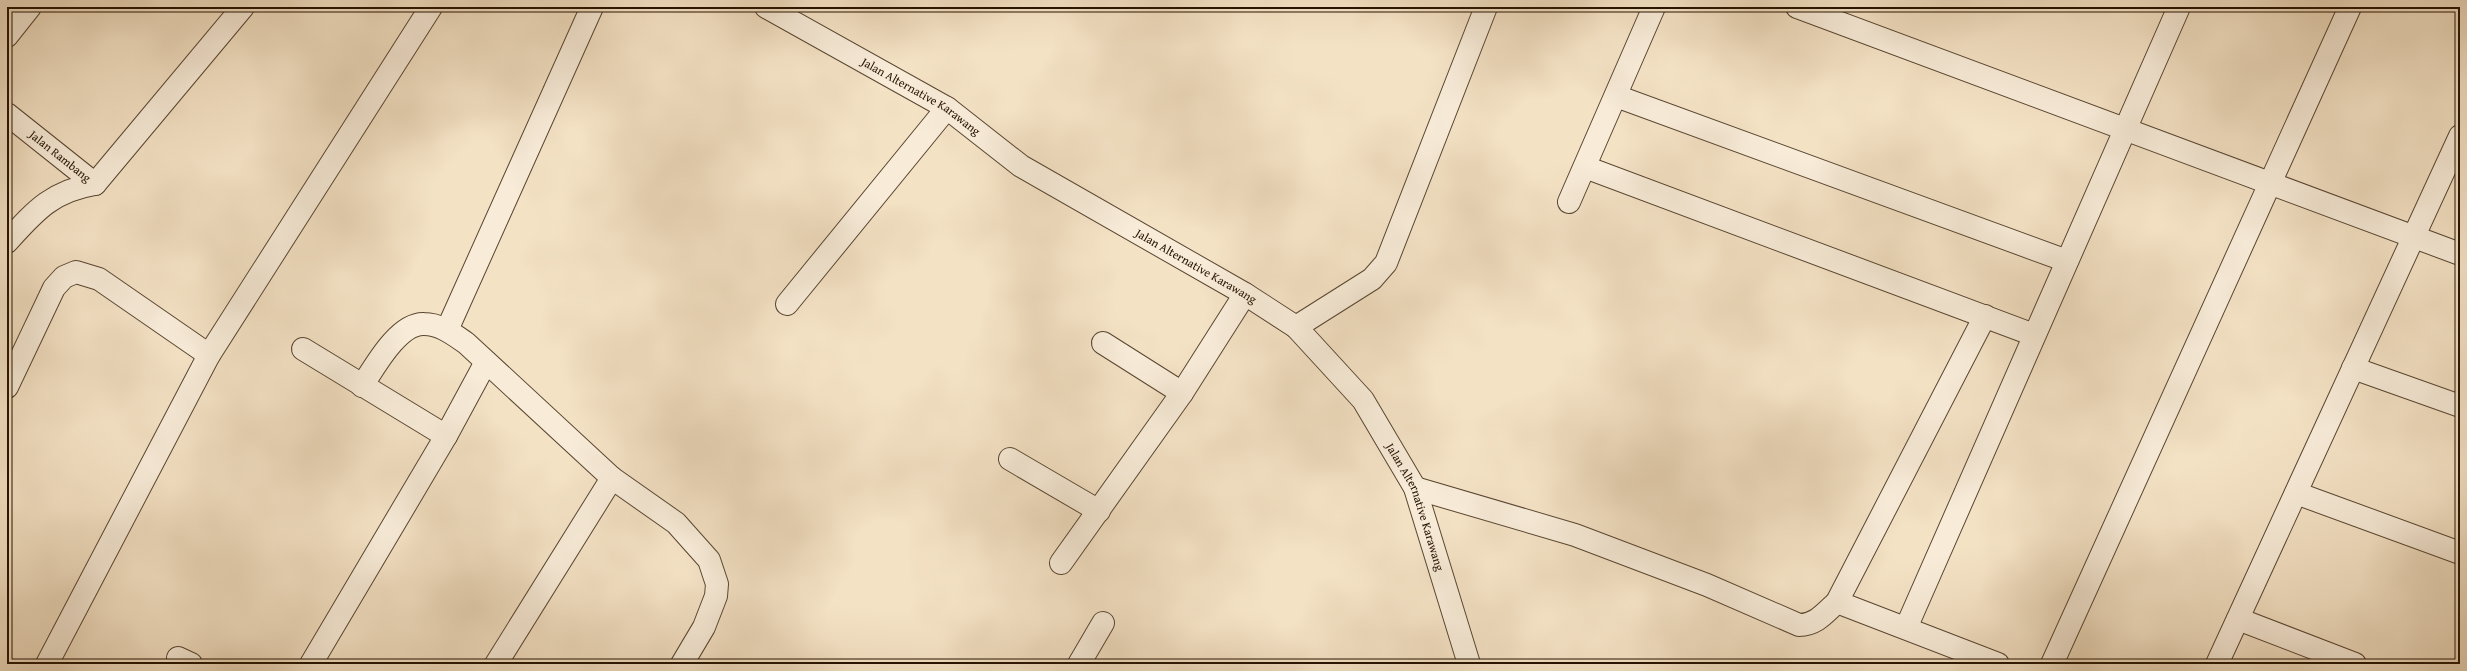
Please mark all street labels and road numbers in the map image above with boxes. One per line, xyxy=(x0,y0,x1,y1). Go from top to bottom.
street label: Jalan Alternative Karawang xyxy=(857,52,984,139)
street label: Jalan Rambang xyxy=(24,125,95,186)
street label: Jalan Alternative Karawang xyxy=(1131,223,1260,307)
street label: Jalan Alternative Karawang xyxy=(1381,438,1449,573)

